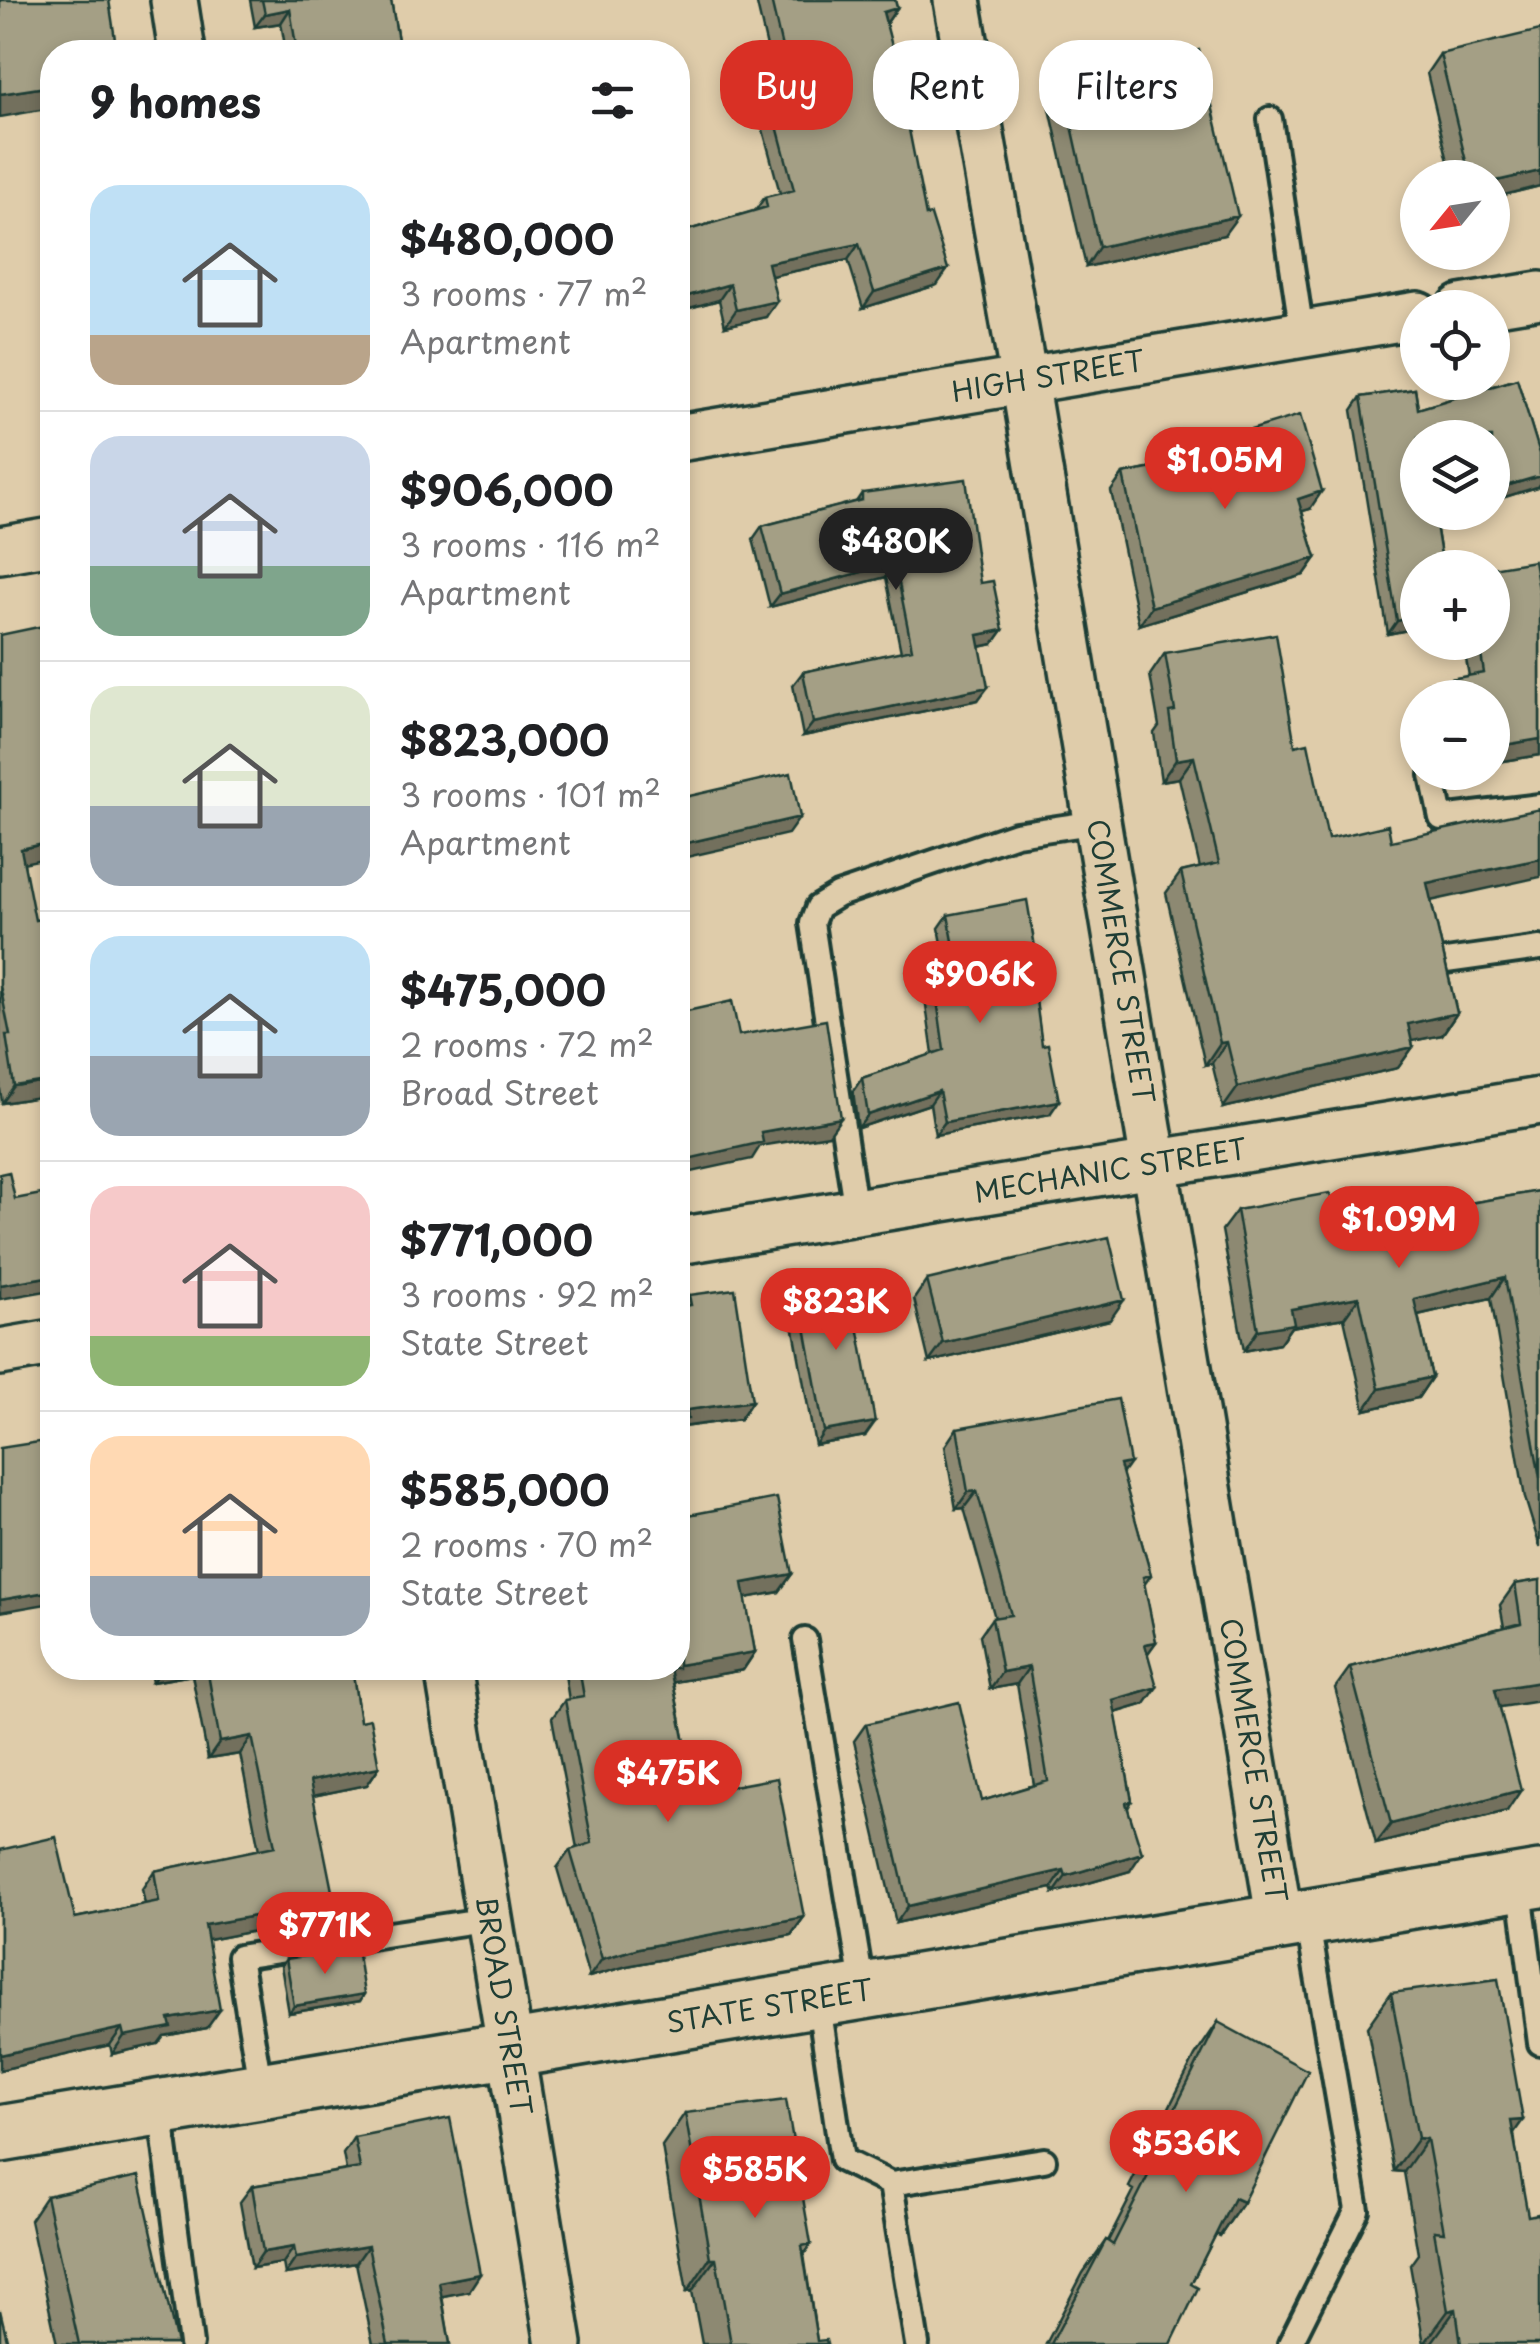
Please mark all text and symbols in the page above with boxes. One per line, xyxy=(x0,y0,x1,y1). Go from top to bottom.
chip: Buy xyxy=(720,40,853,130)
chip: Rent xyxy=(873,40,1019,130)
chip: Filters xyxy=(1039,40,1213,130)
text: 9 homes xyxy=(90,69,261,132)
icon: filters xyxy=(585,73,640,128)
north arrow xyxy=(1400,160,1510,270)
map controls xyxy=(1400,160,1510,790)
text: $480,000 xyxy=(400,206,614,269)
icon: home xyxy=(170,225,290,345)
text: 3 rooms · 77 m² xyxy=(400,269,648,317)
button: locate xyxy=(1400,290,1510,400)
text: Apartment xyxy=(400,317,571,365)
street label: HIGH STREET xyxy=(948,338,1148,412)
button: layers xyxy=(1400,420,1510,530)
pin: $1.05M xyxy=(1144,427,1306,512)
text: $1.05M xyxy=(1167,435,1283,483)
text: $906,000 xyxy=(400,457,614,520)
icon: home xyxy=(170,476,290,596)
pin: $480K xyxy=(826,508,966,593)
text: $480K xyxy=(841,516,951,564)
text: 3 rooms · 116 m² xyxy=(400,520,661,568)
button: + xyxy=(1400,550,1510,660)
text: Apartment xyxy=(400,568,571,616)
button: − xyxy=(1400,680,1510,790)
text: $823,000 xyxy=(400,707,609,770)
icon: home xyxy=(170,726,290,846)
text: 3 rooms · 101 m² xyxy=(400,770,661,818)
street label: COMMERCE STREET xyxy=(1077,816,1167,1107)
text: Apartment xyxy=(400,818,571,866)
pin: $906K xyxy=(910,941,1050,1026)
text: $906K xyxy=(925,949,1035,997)
text: $475,000 xyxy=(400,957,606,1020)
icon: home xyxy=(170,976,290,1096)
text: 2 rooms · 72 m² xyxy=(400,1020,654,1068)
text: Broad Street xyxy=(400,1068,599,1116)
street label: MECHANIC STREET xyxy=(971,1126,1249,1213)
pin: $1.09M xyxy=(1318,1186,1480,1271)
text: $1.09M xyxy=(1341,1194,1457,1242)
text: $771,000 xyxy=(400,1207,593,1270)
icon: home xyxy=(170,1226,290,1346)
pin: $823K xyxy=(766,1268,906,1353)
text: 3 rooms · 92 m² xyxy=(400,1270,654,1318)
text: $823K xyxy=(783,1276,889,1324)
text: State Street xyxy=(400,1318,589,1366)
text: $585,000 xyxy=(400,1457,610,1520)
icon: home xyxy=(170,1476,290,1596)
text: 2 rooms · 70 m² xyxy=(400,1520,653,1568)
text: State Street xyxy=(400,1568,589,1616)
street label: COMMERCE STREET xyxy=(1210,1615,1300,1906)
pin: $475K xyxy=(598,1740,738,1825)
text: $475K xyxy=(616,1748,720,1796)
pin: $771K xyxy=(255,1892,395,1977)
street label: BROAD STREET xyxy=(466,1892,544,2119)
text: $771K xyxy=(278,1900,372,1948)
street label: STATE STREET xyxy=(663,1967,876,2043)
pin: $536K xyxy=(1116,2110,1256,2195)
text: $536K xyxy=(1132,2118,1240,2166)
pin: $585K xyxy=(685,2136,825,2221)
text: $585K xyxy=(702,2144,808,2192)

